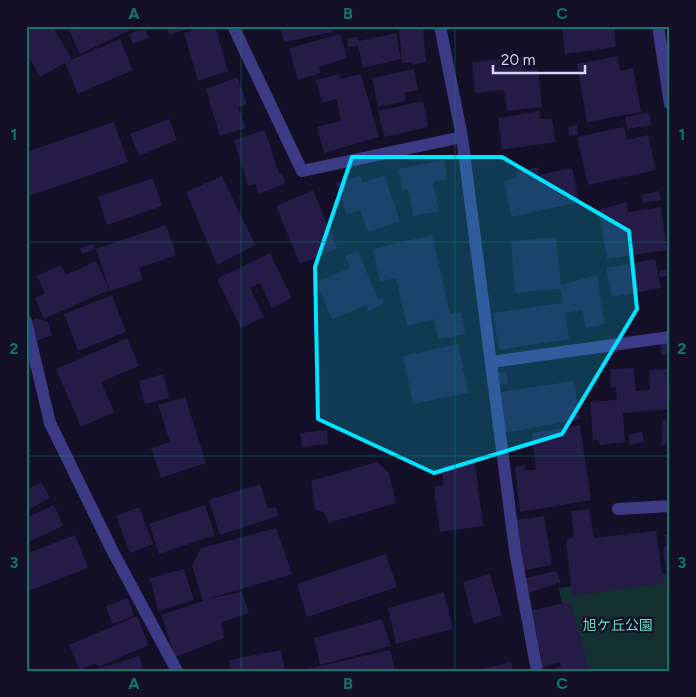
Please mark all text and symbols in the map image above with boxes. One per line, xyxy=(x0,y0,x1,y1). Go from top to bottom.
text: A xyxy=(128,4,140,23)
text: B xyxy=(343,4,353,23)
text: C xyxy=(556,4,568,23)
scale bar xyxy=(493,42,586,74)
text: 20 m xyxy=(501,51,535,69)
text: 1 xyxy=(11,125,17,144)
text: 1 xyxy=(679,125,685,144)
text: 2 xyxy=(9,339,19,358)
text: 2 xyxy=(677,339,687,358)
text: 3 xyxy=(10,553,19,572)
text: 3 xyxy=(678,553,687,572)
park label: 旭ケ丘公園 xyxy=(583,617,653,634)
text: A xyxy=(128,674,140,693)
text: B xyxy=(343,674,353,693)
text: C xyxy=(556,674,568,693)

